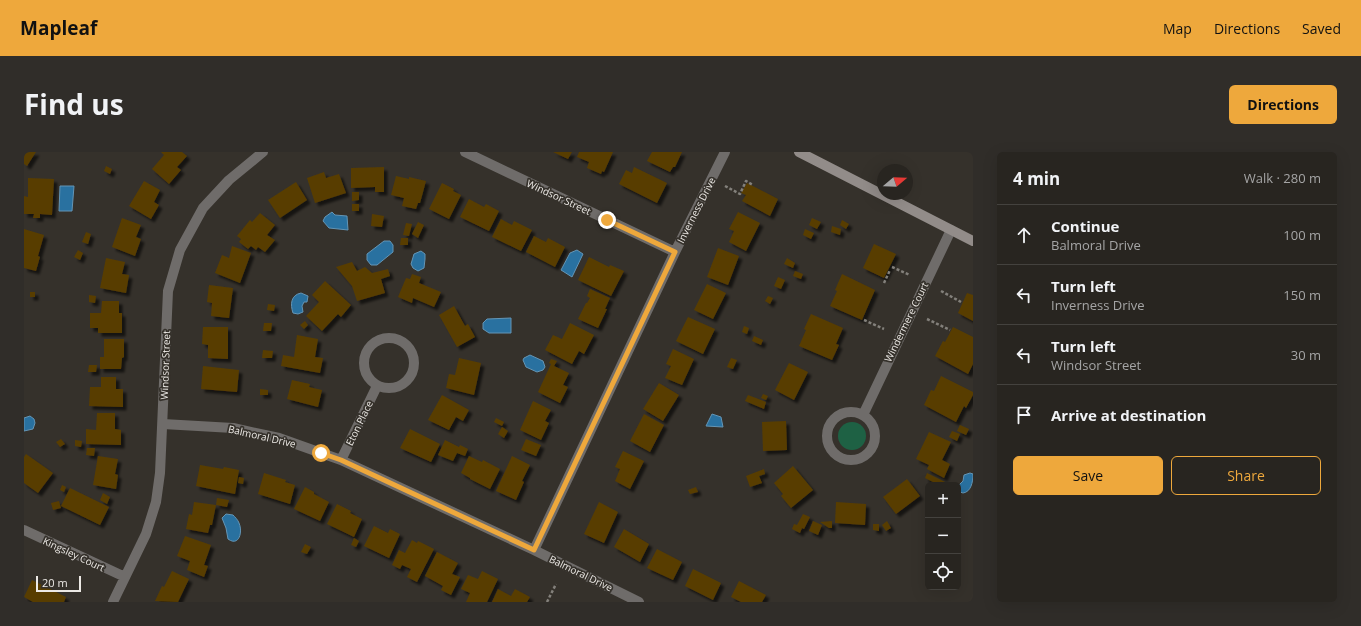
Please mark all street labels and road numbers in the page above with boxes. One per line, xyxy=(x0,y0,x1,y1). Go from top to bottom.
street label: Inverness Drive xyxy=(673,174,719,245)
street label: Windsor Street xyxy=(525,176,594,218)
street label: Windermere Court xyxy=(881,279,932,364)
street label: Windsor Street xyxy=(157,330,173,400)
street label: Eton Place xyxy=(342,398,376,448)
street label: Balmoral Drive xyxy=(227,421,298,451)
street label: Kingsley Court xyxy=(41,534,108,575)
street label: Balmoral Drive xyxy=(547,552,615,595)

